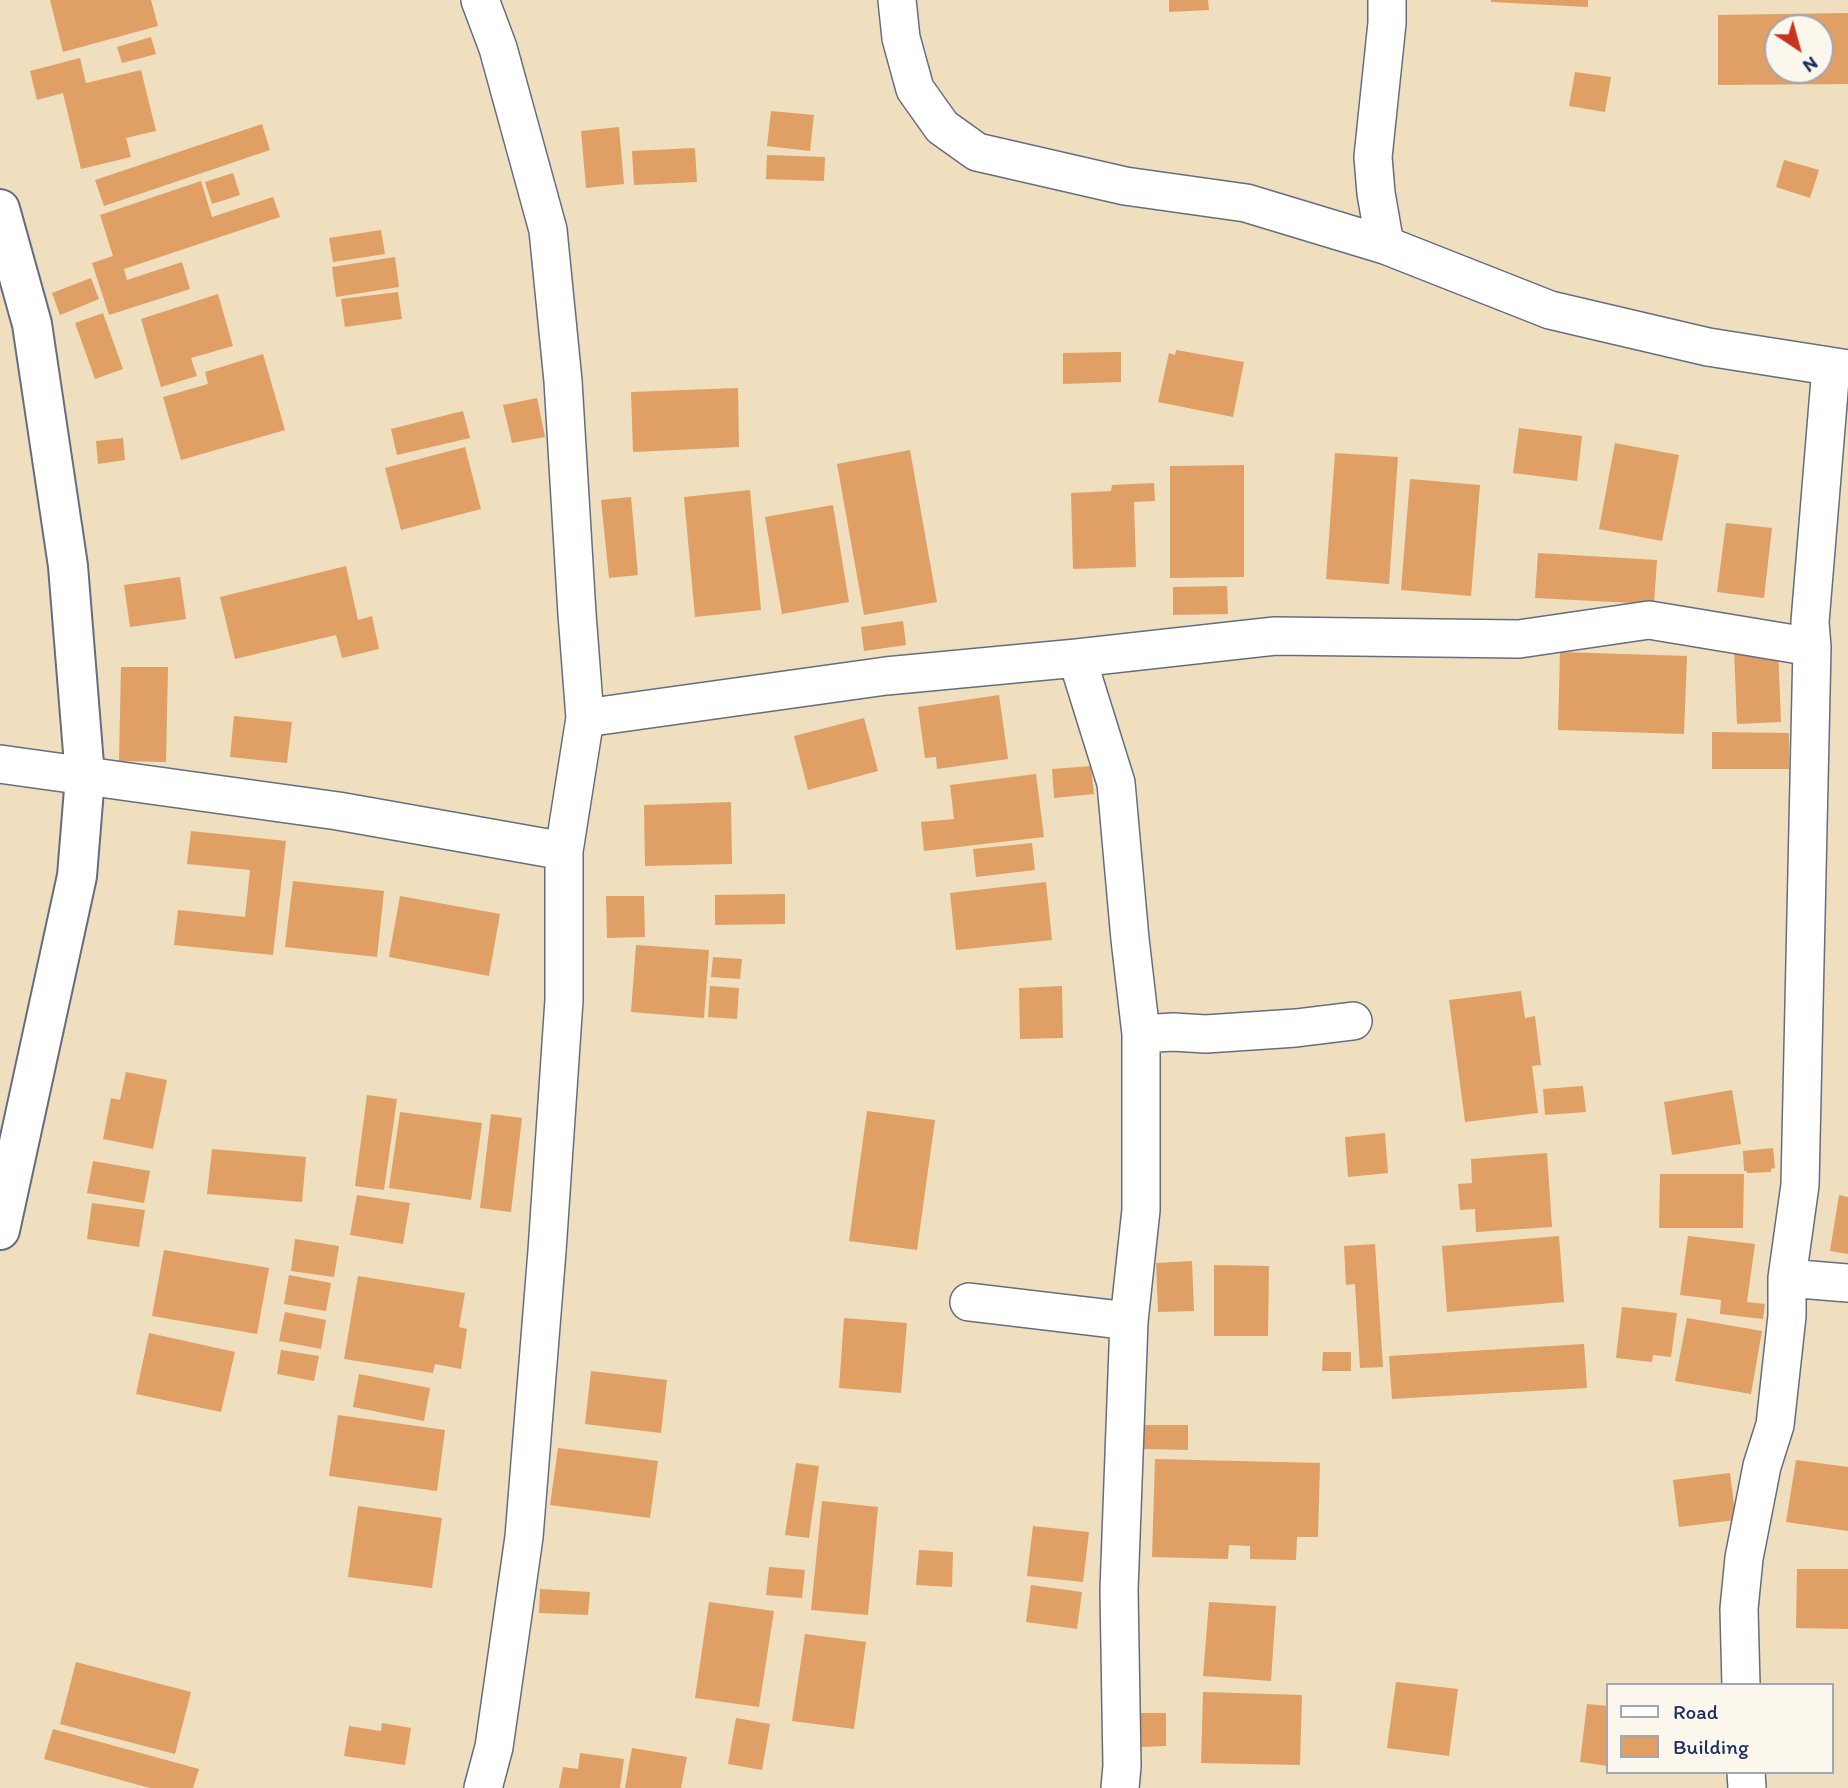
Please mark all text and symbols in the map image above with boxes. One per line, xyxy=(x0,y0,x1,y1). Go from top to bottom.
north arrow xyxy=(1764,14,1834,84)
text: N xyxy=(1799,52,1822,78)
legend xyxy=(1606,1683,1834,1774)
text: Road xyxy=(1673,1699,1718,1724)
text: Building xyxy=(1673,1734,1749,1759)

